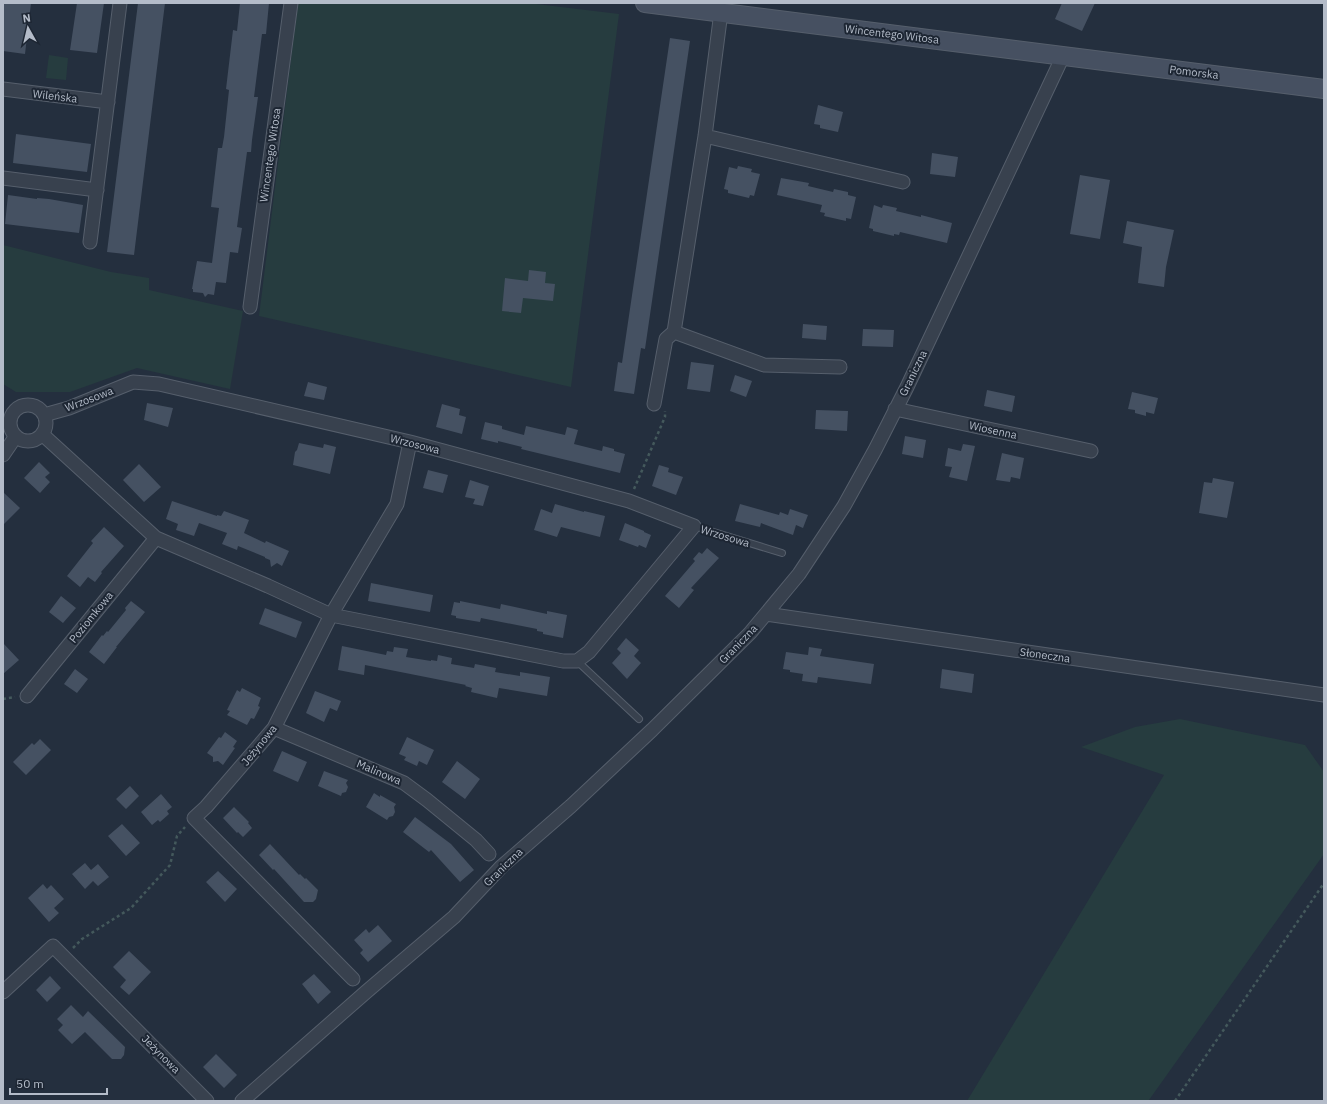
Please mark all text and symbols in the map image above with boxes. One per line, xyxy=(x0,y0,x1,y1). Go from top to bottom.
north arrow xyxy=(8,8,48,48)
text: N xyxy=(22,11,32,26)
street label: Wincentego Witosa xyxy=(844,21,940,47)
street label: Pomorska xyxy=(1169,62,1219,82)
street label: Wileńska xyxy=(32,86,78,106)
street label: Wincentego Witosa xyxy=(256,107,284,203)
street label: Graniczna xyxy=(896,348,930,398)
street label: Wrzosowa xyxy=(63,383,115,415)
street label: Wiosenna xyxy=(968,418,1018,442)
street label: Wrzosowa xyxy=(389,431,441,457)
street label: Wrzosowa xyxy=(699,522,751,550)
street label: Poziomkowa xyxy=(66,588,116,646)
street label: Graniczna xyxy=(716,621,760,667)
street label: Słoneczna xyxy=(1019,645,1071,665)
street label: Jeżynowa xyxy=(238,722,280,768)
street label: Malinowa xyxy=(355,756,404,788)
street label: Graniczna xyxy=(480,845,526,889)
street label: Jeżynowa xyxy=(139,1032,183,1076)
scale bar xyxy=(10,1070,107,1096)
text: 50 m xyxy=(16,1076,44,1091)

